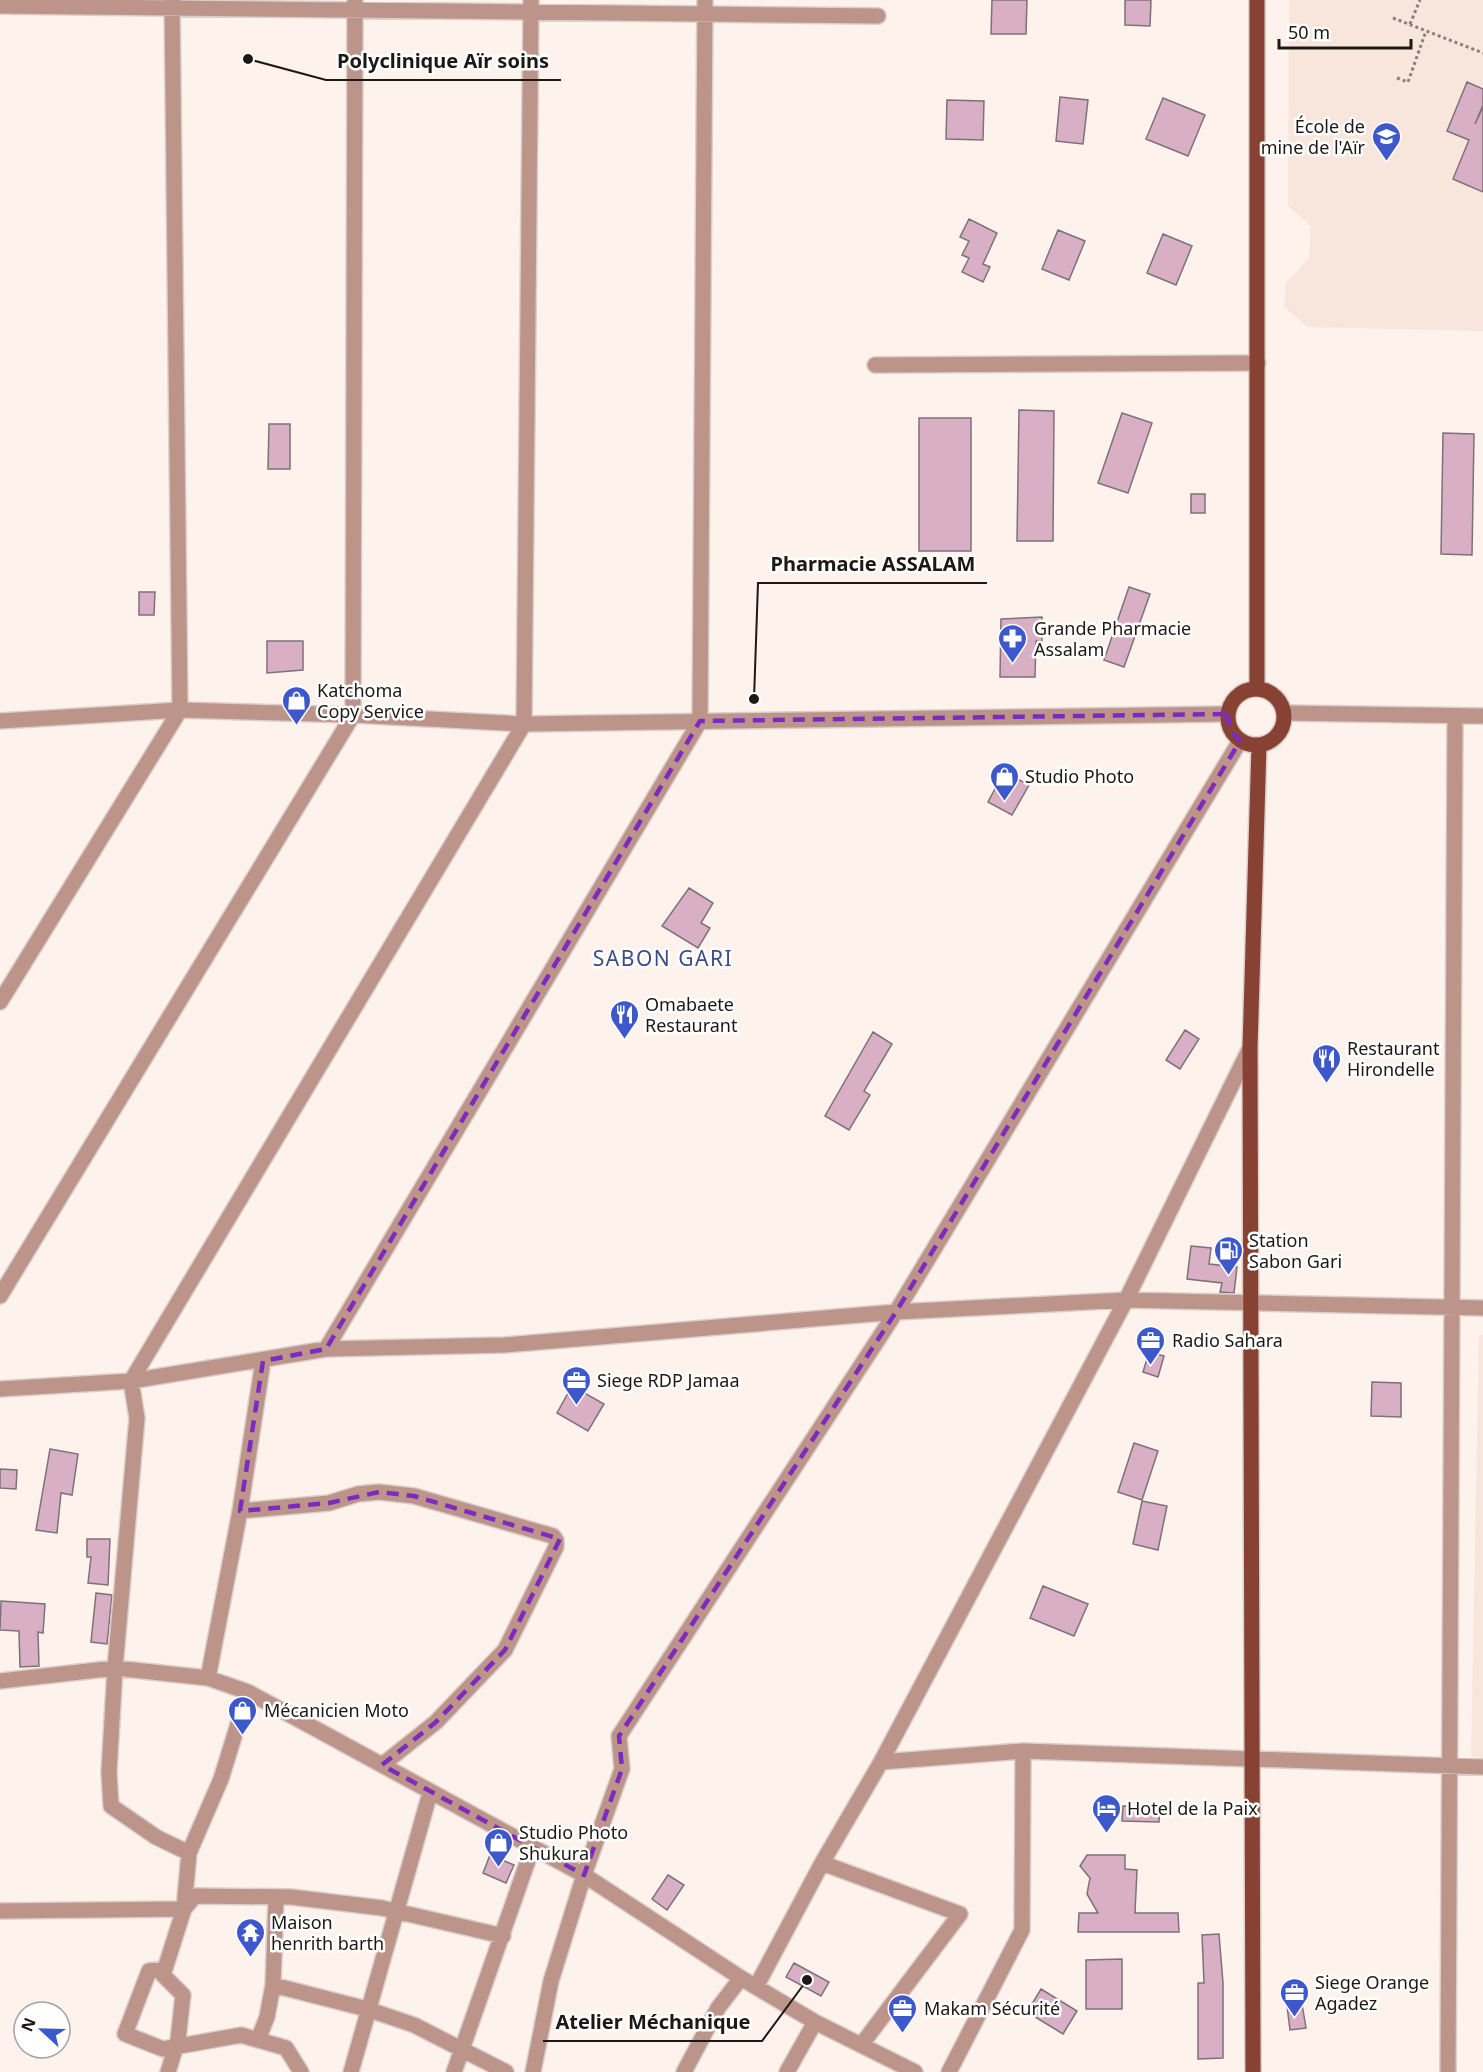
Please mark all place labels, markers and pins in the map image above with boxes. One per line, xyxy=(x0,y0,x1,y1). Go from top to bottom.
callout: Polyclinique Aïr soins xyxy=(326,42,561,80)
place label: École de mine de l'Aïr xyxy=(1261,114,1366,159)
school or university icon: École de mine de l'Aïr xyxy=(1370,120,1402,162)
callout: Pharmacie ASSALAM xyxy=(758,545,987,583)
place label: Grande Pharmacie Assalam xyxy=(1034,616,1191,661)
pharmacy icon: Grande Pharmacie Assalam xyxy=(997,622,1029,664)
place label: Katchoma Copy Service xyxy=(317,678,424,723)
shop icon: Katchoma Copy Service xyxy=(280,684,312,726)
shop icon: Studio Photo xyxy=(988,760,1020,802)
place label: Studio Photo xyxy=(1025,764,1134,788)
place label: Omabaete Restaurant xyxy=(645,992,738,1037)
restaurant icon: Omabaete Restaurant xyxy=(608,998,640,1040)
place label: Restaurant Hirondelle xyxy=(1347,1036,1440,1081)
restaurant icon: Restaurant Hirondelle xyxy=(1310,1042,1342,1084)
place label: Station Sabon Gari xyxy=(1249,1228,1342,1273)
fuel station icon: Station Sabon Gari xyxy=(1212,1234,1244,1276)
office icon: Radio Sahara xyxy=(1135,1324,1167,1366)
place label: Radio Sahara xyxy=(1172,1328,1283,1352)
office icon: Siege RDP Jamaa xyxy=(560,1364,592,1406)
place label: Siege RDP Jamaa xyxy=(597,1368,740,1392)
shop icon: Mécanicien Moto xyxy=(227,1694,259,1736)
place label: Mécanicien Moto xyxy=(264,1698,409,1722)
hotel icon: Hotel de la Paix xyxy=(1090,1792,1122,1834)
place label: Hotel de la Paix xyxy=(1127,1796,1258,1820)
place label: Studio Photo Shukura xyxy=(519,1820,628,1865)
shop icon: Studio Photo Shukura xyxy=(482,1826,514,1868)
place label: Maison henrith barth xyxy=(271,1910,384,1955)
temple icon: Maison henrith barth xyxy=(234,1916,266,1958)
place label: Siege Orange Agadez xyxy=(1315,1970,1429,2015)
office icon: Siege Orange Agadez xyxy=(1278,1976,1310,2018)
office icon: Makam Sécurité xyxy=(887,1992,919,2034)
place label: Makam Sécurité xyxy=(924,1996,1060,2020)
callout: Atelier Méchanique xyxy=(543,2003,762,2041)

